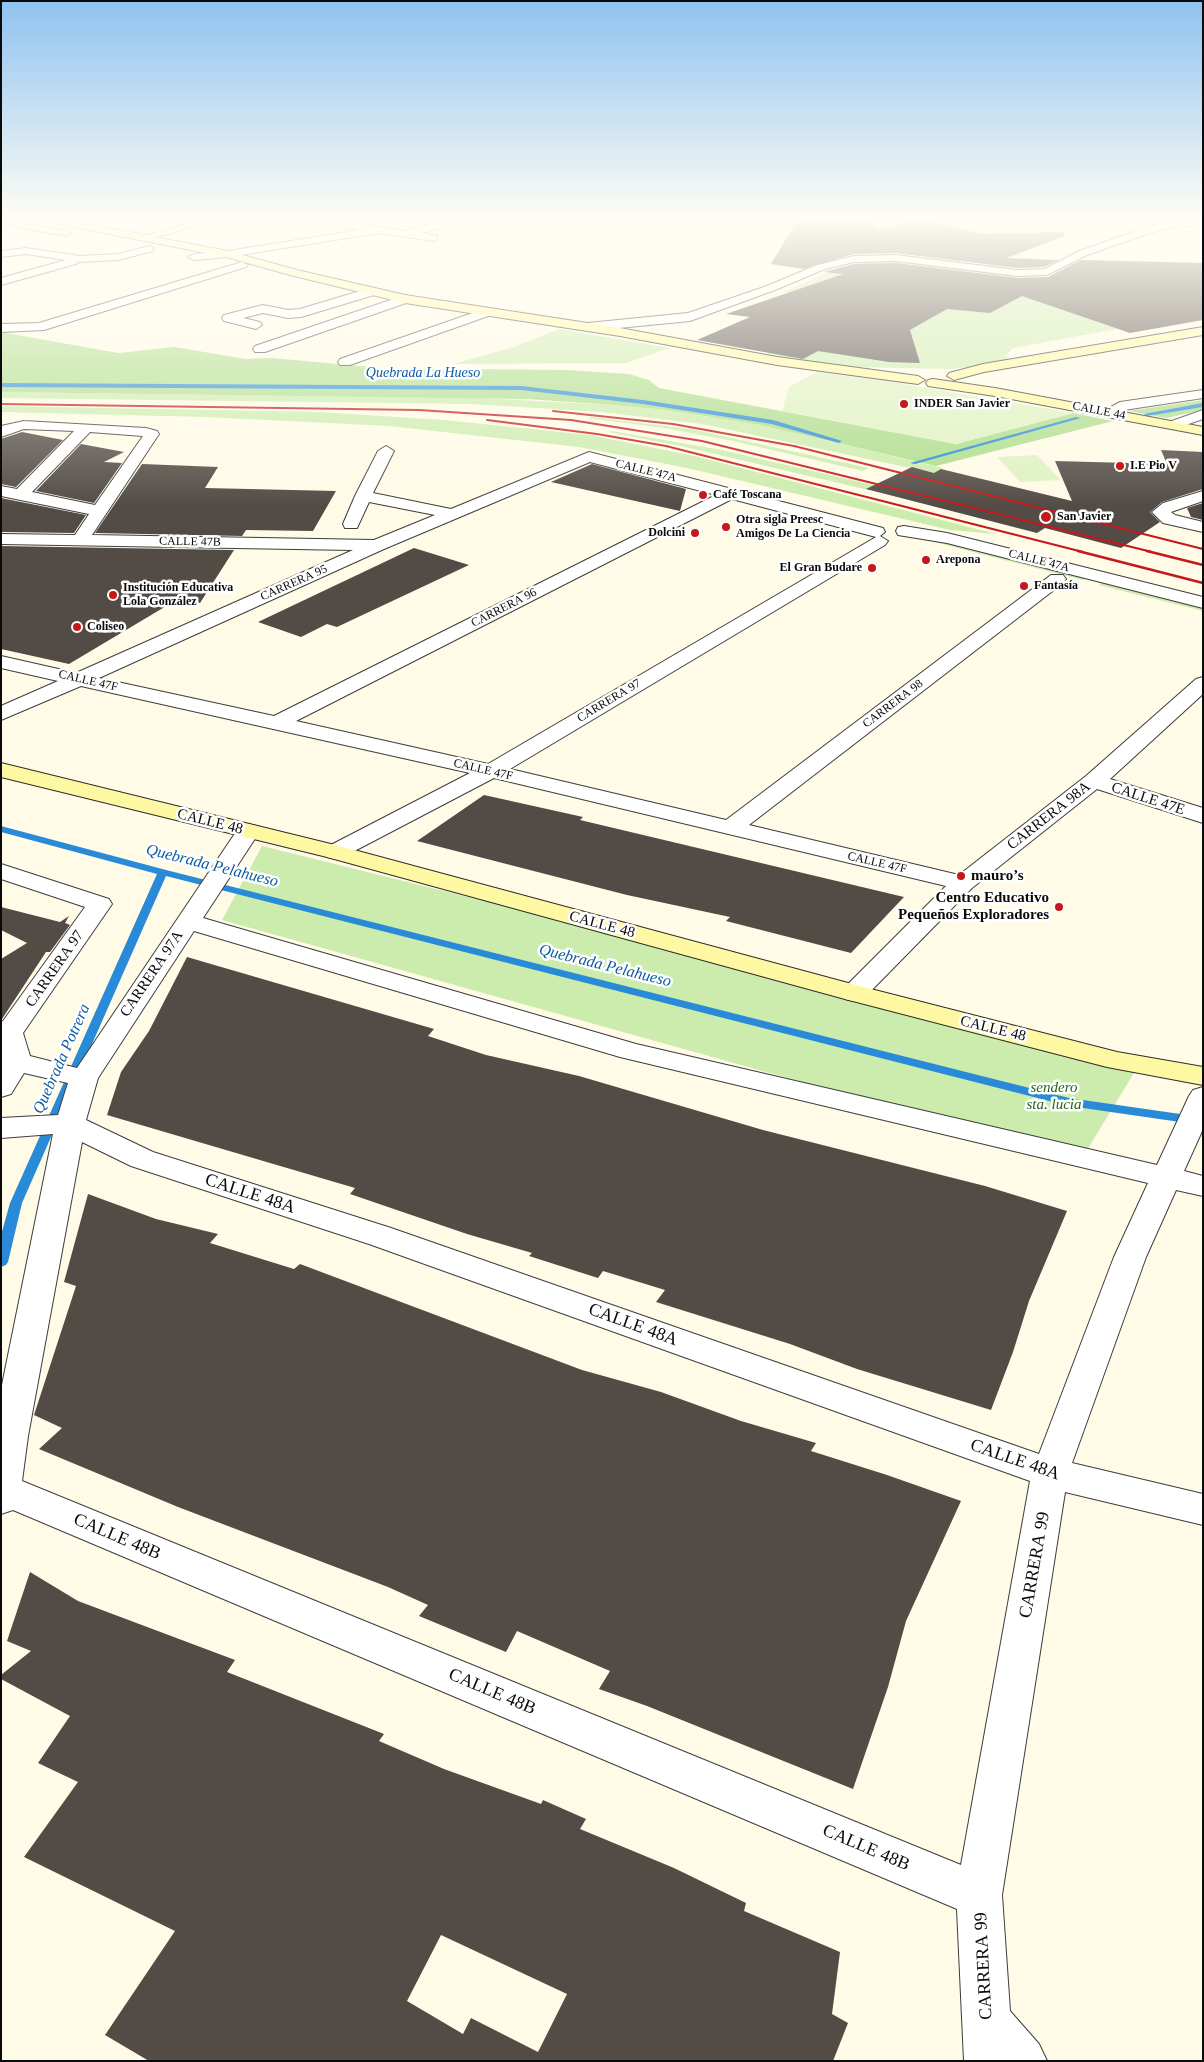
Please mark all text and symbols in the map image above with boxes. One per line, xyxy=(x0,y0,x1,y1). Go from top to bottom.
water label: Quebrada La Hueso xyxy=(366,365,480,381)
place label: INDER San Javier xyxy=(914,397,1010,411)
marker: INDER San Javier xyxy=(898,398,910,410)
street label: CALLE 44 xyxy=(1071,399,1127,423)
street label: CALLE 47A xyxy=(614,456,678,486)
place label: I.E Pio V xyxy=(1130,459,1177,473)
marker: I.E Pio V xyxy=(1114,460,1126,472)
place label: Café Toscana xyxy=(713,488,782,502)
marker: Café Toscana xyxy=(697,489,709,501)
marker: San Javier xyxy=(1039,510,1053,524)
place label: San Javier xyxy=(1057,510,1111,524)
place label: Otra sigla Preesc Amigos De La Ciencia xyxy=(736,513,850,541)
marker: Otra sigla Preesc Amigos De La Ciencia xyxy=(720,521,732,533)
place label: Dolcini xyxy=(648,526,685,540)
marker: Dolcini xyxy=(689,527,701,539)
street label: CALLE 47B xyxy=(159,534,221,550)
street label: CALLE 47A xyxy=(1007,546,1071,576)
place label: Arepona xyxy=(936,553,980,567)
marker: Arepona xyxy=(920,554,932,566)
place label: El Gran Budare xyxy=(780,561,862,575)
street label: CARRERA 95 xyxy=(258,562,330,604)
marker: El Gran Budare xyxy=(866,562,878,574)
place label: Fantasía xyxy=(1034,579,1078,593)
marker: Fantasía xyxy=(1018,580,1030,592)
place label: Institución Educativa Lola González xyxy=(123,581,233,609)
street label: CARRERA 96 xyxy=(469,585,539,631)
marker: Institución Educativa Lola González xyxy=(107,589,119,601)
place label: Coliseo xyxy=(87,620,124,634)
marker: Coliseo xyxy=(71,621,83,633)
street label: CALLE 47F xyxy=(57,667,119,695)
street label: CARRERA 97 xyxy=(575,676,643,726)
street label: CARRERA 98 xyxy=(860,677,926,731)
street label: CALLE 47F xyxy=(452,756,514,784)
street label: CARRERA 98A xyxy=(1004,778,1094,854)
street label: CALLE 47E xyxy=(1109,779,1187,819)
street label: CALLE 48 xyxy=(175,805,245,839)
water label: Quebrada Pelahueso xyxy=(144,840,280,892)
street label: CALLE 47F xyxy=(846,849,908,877)
place label: mauro’s xyxy=(971,867,1024,885)
marker: mauro’s xyxy=(955,870,967,882)
place label: Centro Educativo Pequeños Exploradores xyxy=(898,889,1049,924)
marker: Centro Educativo Pequeños Exploradores xyxy=(1053,901,1065,913)
street label: CALLE 48 xyxy=(567,908,637,942)
street label: CARRERA 97 xyxy=(22,927,88,1011)
street label: CARRERA 97A xyxy=(116,927,188,1021)
water label: Quebrada Pelahueso xyxy=(537,940,673,992)
water label: Quebrada Potrera xyxy=(29,1001,95,1117)
street label: CALLE 48 xyxy=(958,1012,1028,1046)
park label: sendero sta. lucia xyxy=(1027,1079,1081,1114)
street label: CALLE 48A xyxy=(202,1169,298,1219)
street label: CALLE 48A xyxy=(585,1299,681,1351)
street label: CALLE 48A xyxy=(967,1435,1063,1485)
street label: CALLE 48B xyxy=(70,1509,164,1565)
street label: CARRERA 99 xyxy=(1015,1510,1055,1620)
street label: CALLE 48B xyxy=(445,1664,539,1720)
street label: CALLE 48B xyxy=(819,1820,913,1876)
street label: CARRERA 99 xyxy=(970,1912,998,2020)

